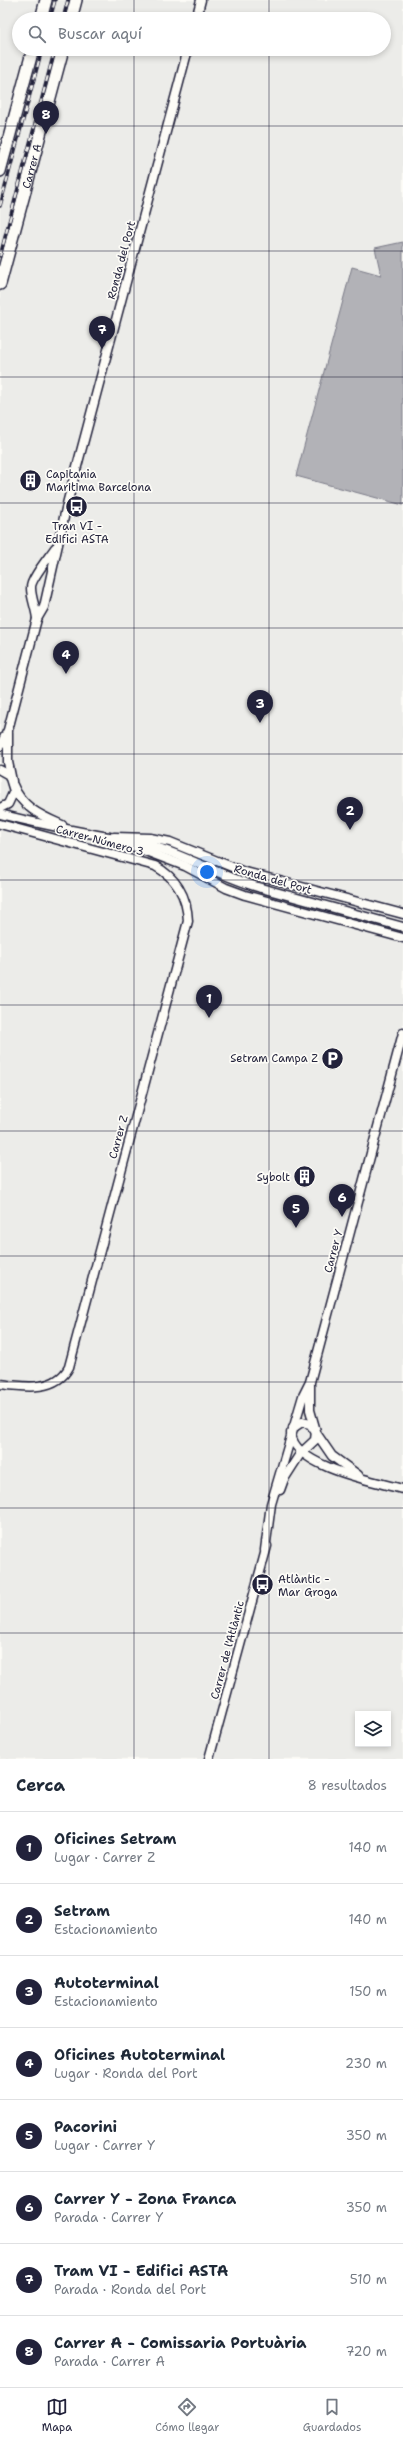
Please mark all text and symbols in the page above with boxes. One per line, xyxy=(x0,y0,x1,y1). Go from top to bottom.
search box xyxy=(12,12,391,56)
icon: search xyxy=(26,23,48,45)
text: Buscar aquí xyxy=(58,24,142,44)
pin: 8 xyxy=(33,101,59,134)
street label: Carrer A xyxy=(19,142,45,190)
street label: Ronda del Port xyxy=(104,219,139,301)
pin: 7 xyxy=(89,316,115,349)
building icon: Capitania Maritima Barcelona xyxy=(17,467,43,493)
place label: Capitania Maritima Barcelona xyxy=(46,467,151,495)
bus stop icon: Tran VI - Edifici ASTA xyxy=(64,493,90,519)
place label: Tran VI - Edifici ASTA xyxy=(45,519,109,547)
pin: 4 xyxy=(53,641,79,674)
pin: 3 xyxy=(247,690,273,723)
pin: 2 xyxy=(337,797,363,830)
street label: Carrer Número 3 xyxy=(54,822,146,859)
street label: Ronda del Port xyxy=(232,861,314,898)
your location xyxy=(197,862,217,882)
pin: 1 xyxy=(196,985,222,1018)
parking icon: Setram Campa Z xyxy=(320,1045,346,1071)
place label: Setram Campa Z xyxy=(230,1051,318,1066)
street label: Carrer Z xyxy=(105,1113,132,1161)
building icon: Sybolt xyxy=(292,1164,318,1190)
place label: Sybolt xyxy=(257,1170,290,1185)
pin: 6 xyxy=(329,1184,355,1217)
pin: 5 xyxy=(283,1195,309,1228)
street label: Carrer Y xyxy=(320,1227,347,1274)
bus stop icon: Atlàntic - Mar Groga xyxy=(250,1572,276,1598)
place label: Atlàntic - Mar Groga xyxy=(278,1572,338,1600)
street label: Carrer de l'Atlàntic xyxy=(207,1599,248,1701)
map controls xyxy=(355,1711,391,1747)
button: layers xyxy=(355,1711,391,1747)
text: Cerca xyxy=(16,1774,65,1796)
text: 8 resultados xyxy=(308,1777,387,1794)
text: Oficines Setram xyxy=(54,1829,176,1849)
text: 1 xyxy=(26,1839,32,1856)
text: 140 m xyxy=(348,1839,387,1856)
text: Lugar · Carrer Z xyxy=(54,1849,155,1866)
text: Setram xyxy=(54,1901,110,1921)
text: 2 xyxy=(24,1911,34,1928)
text: 140 m xyxy=(348,1911,387,1928)
text: Estacionamiento xyxy=(54,1921,158,1938)
text: Autoterminal xyxy=(54,1973,159,1993)
text: 3 xyxy=(24,1983,34,2000)
text: 150 m xyxy=(349,1983,387,2000)
text: Estacionamiento xyxy=(54,1993,158,2010)
text: Oficines Autoterminal xyxy=(54,2045,225,2065)
text: 4 xyxy=(24,2055,34,2072)
text: 230 m xyxy=(345,2055,387,2072)
text: Lugar · Ronda del Port xyxy=(54,2065,198,2082)
text: Pacorini xyxy=(54,2117,117,2137)
text: 5 xyxy=(25,2127,33,2144)
text: 350 m xyxy=(346,2127,387,2144)
text: Lugar · Carrer Y xyxy=(54,2137,155,2154)
text: Carrer Y - Zona Franca xyxy=(54,2189,236,2209)
text: 6 xyxy=(24,2199,34,2216)
text: 350 m xyxy=(346,2199,387,2216)
text: Parada · Carrer Y xyxy=(54,2209,163,2226)
text: Tram VI - Edifici ASTA xyxy=(54,2261,228,2281)
text: 7 xyxy=(24,2271,34,2288)
text: 510 m xyxy=(350,2271,387,2288)
text: Parada · Ronda del Port xyxy=(54,2281,206,2298)
text: Carrer A - Comissaria Portuària xyxy=(54,2333,307,2353)
text: 8 xyxy=(24,2343,34,2360)
text: 720 m xyxy=(346,2343,387,2360)
text: Parada · Carrer A xyxy=(54,2353,165,2370)
tab: Mapa xyxy=(42,2396,72,2435)
tab: Cómo llegar xyxy=(155,2396,219,2435)
tab: Guardados xyxy=(303,2396,361,2435)

